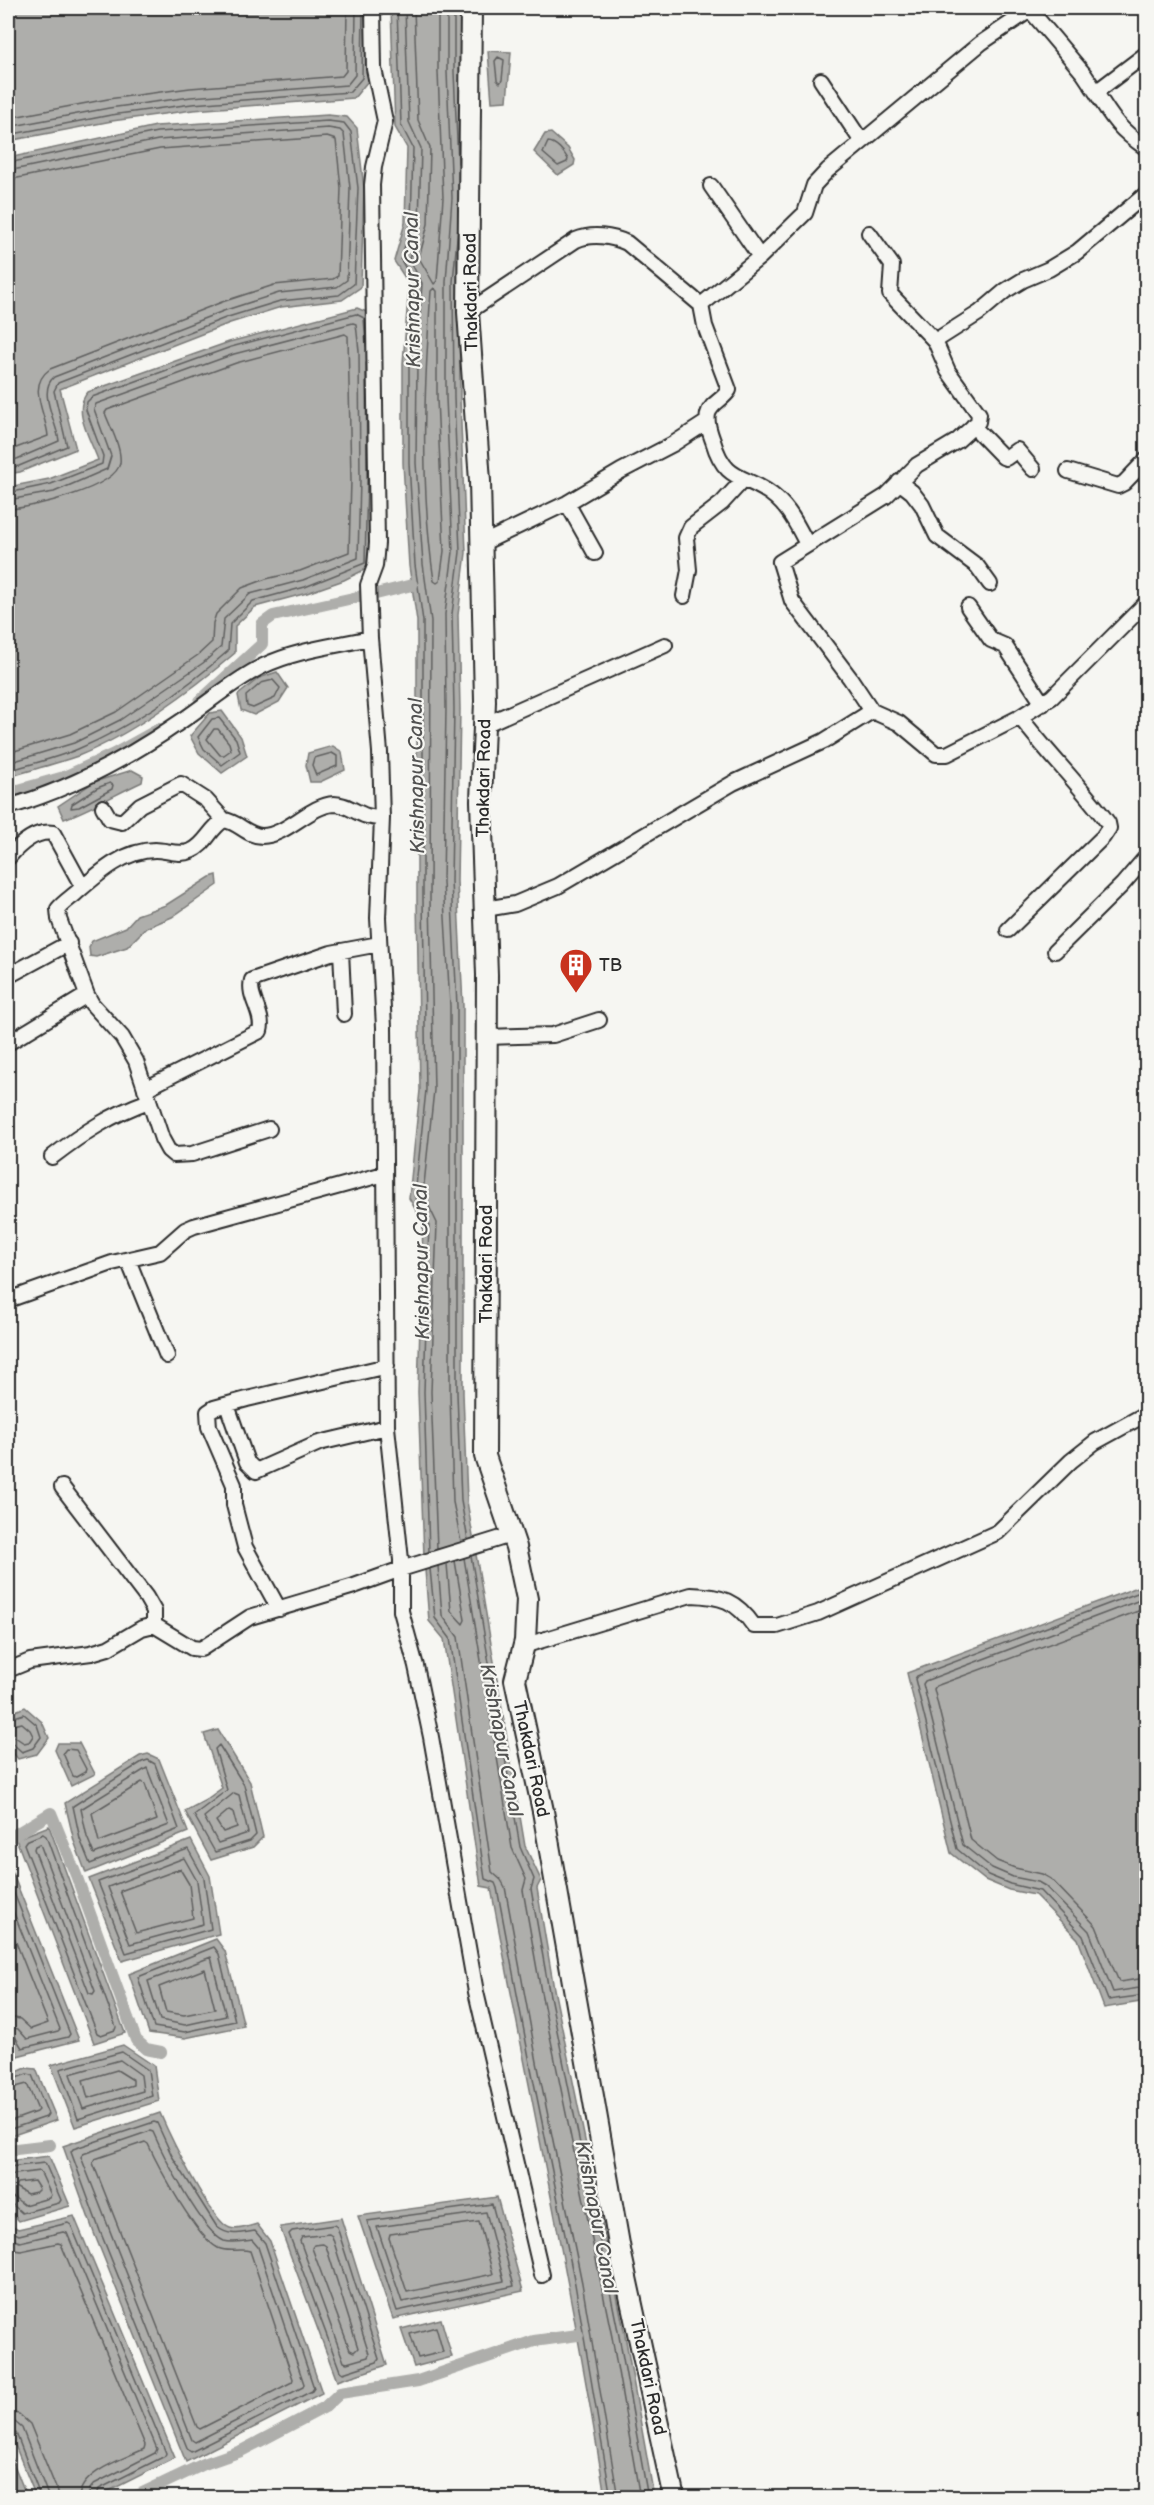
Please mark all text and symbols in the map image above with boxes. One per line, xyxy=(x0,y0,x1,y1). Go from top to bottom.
water label: Krishnapur Canal xyxy=(400,211,426,368)
street label: Thakdari Road xyxy=(459,233,483,351)
water label: Krishnapur Canal xyxy=(404,697,430,854)
street label: Thakdari Road xyxy=(472,719,496,837)
building icon: TB xyxy=(558,947,594,994)
place label: TB xyxy=(599,955,622,976)
water label: Krishnapur Canal xyxy=(409,1183,435,1340)
street label: Thakdari Road xyxy=(476,1205,497,1323)
water label: Krishnapur Canal xyxy=(474,1661,528,1820)
street label: Thakdari Road xyxy=(508,1699,554,1819)
water label: Krishnapur Canal xyxy=(569,2138,623,2297)
street label: Thakdari Road xyxy=(625,2317,671,2437)

